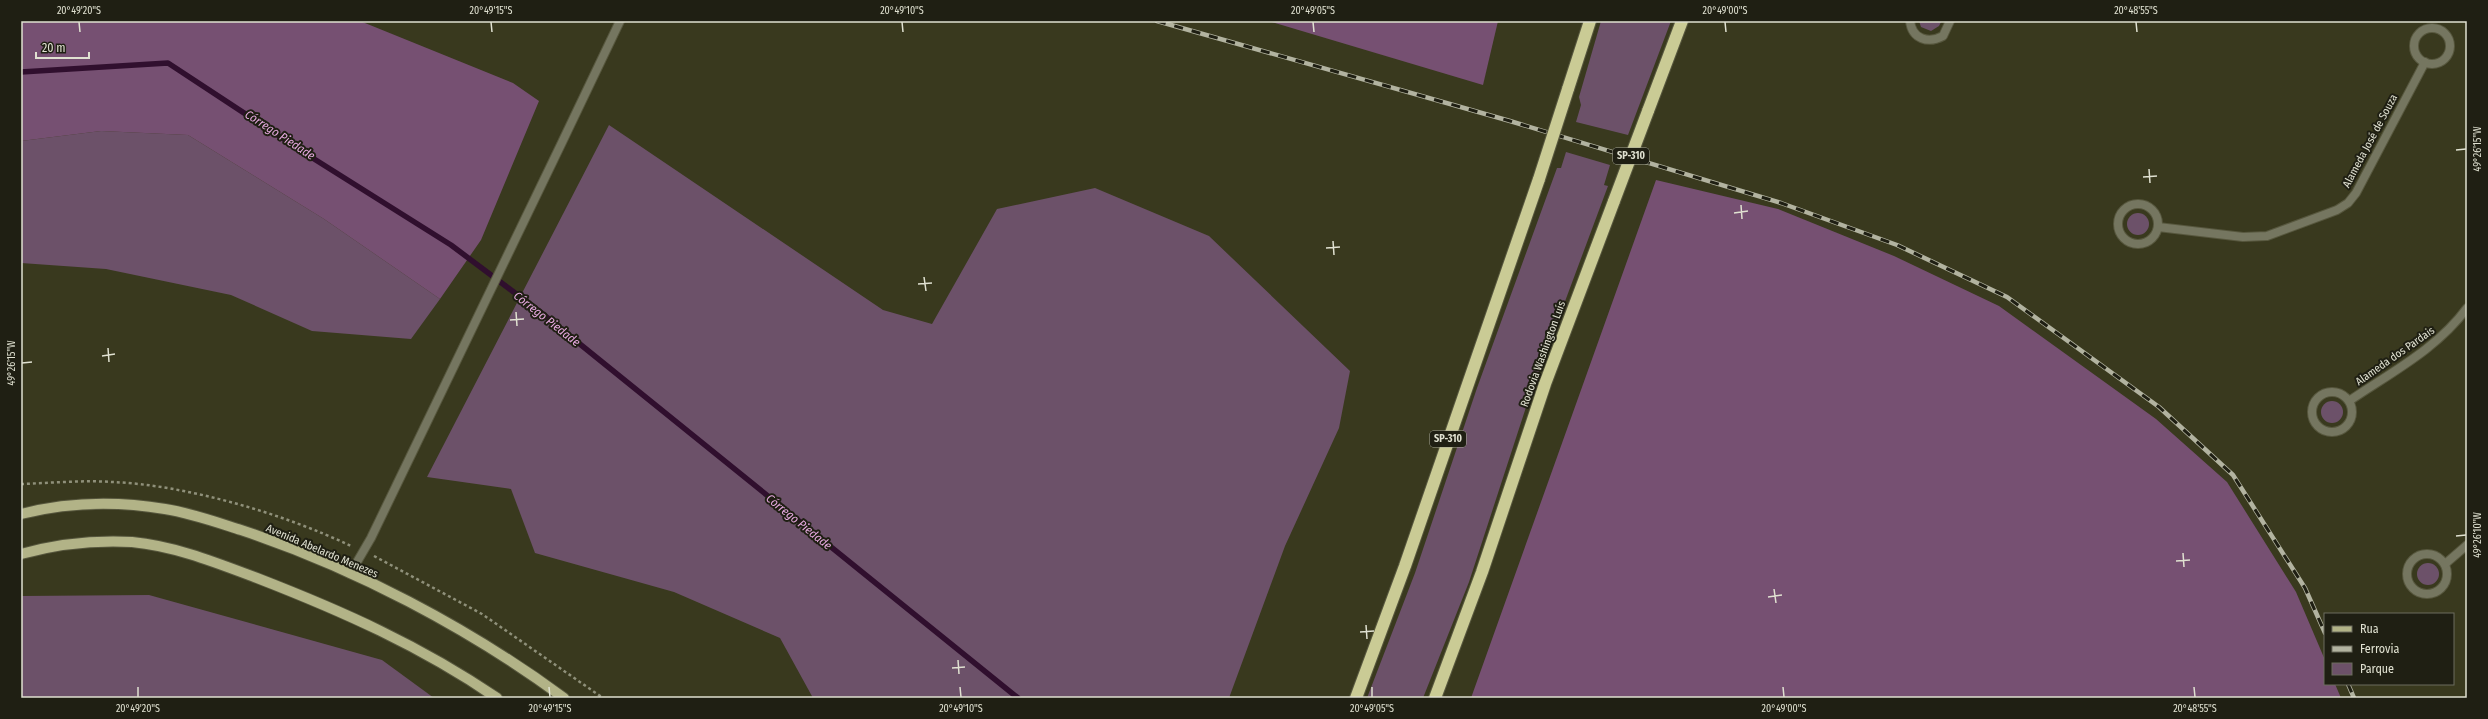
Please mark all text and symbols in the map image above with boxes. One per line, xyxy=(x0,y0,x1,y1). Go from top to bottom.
text: 20°49'20"S xyxy=(57,5,101,17)
text: 20°49'15"S xyxy=(470,5,512,17)
text: 20°49'10"S xyxy=(880,5,924,17)
text: 20°49'05"S xyxy=(1291,5,1335,17)
text: 20°49'00"S xyxy=(1703,5,1747,17)
text: 20°48'55"S xyxy=(2114,5,2158,17)
scale bar xyxy=(36,34,89,60)
text: 20 m xyxy=(42,41,66,55)
street label: Alameda José de Souza xyxy=(2340,92,2400,190)
water label: Córrego Piedade xyxy=(242,107,318,163)
text: 49°26'15"W xyxy=(2472,126,2484,171)
road number: SP-310 xyxy=(1613,148,1649,164)
water label: Córrego Piedade xyxy=(511,289,583,349)
street label: Rodovia Washington Luís xyxy=(1518,299,1568,409)
street label: Alameda dos Pardais xyxy=(2353,324,2437,388)
text: 49°26'15"W xyxy=(6,340,18,385)
road number: SP-310 xyxy=(1430,431,1466,447)
water label: Córrego Piedade xyxy=(763,491,835,553)
text: 49°26'10"W xyxy=(2472,512,2484,558)
street label: Avenida Abelardo Menezes xyxy=(264,521,380,581)
legend xyxy=(2324,613,2454,685)
text: Rua xyxy=(2360,622,2379,636)
text: Ferrovia xyxy=(2360,642,2399,656)
text: Parque xyxy=(2360,662,2394,676)
text: 20°49'20"S xyxy=(116,703,160,715)
text: 20°49'15"S xyxy=(529,703,571,715)
text: 20°49'10"S xyxy=(939,703,983,715)
text: 20°49'05"S xyxy=(1350,703,1394,715)
text: 20°49'00"S xyxy=(1762,703,1806,715)
text: 20°48'55"S xyxy=(2173,703,2217,715)

